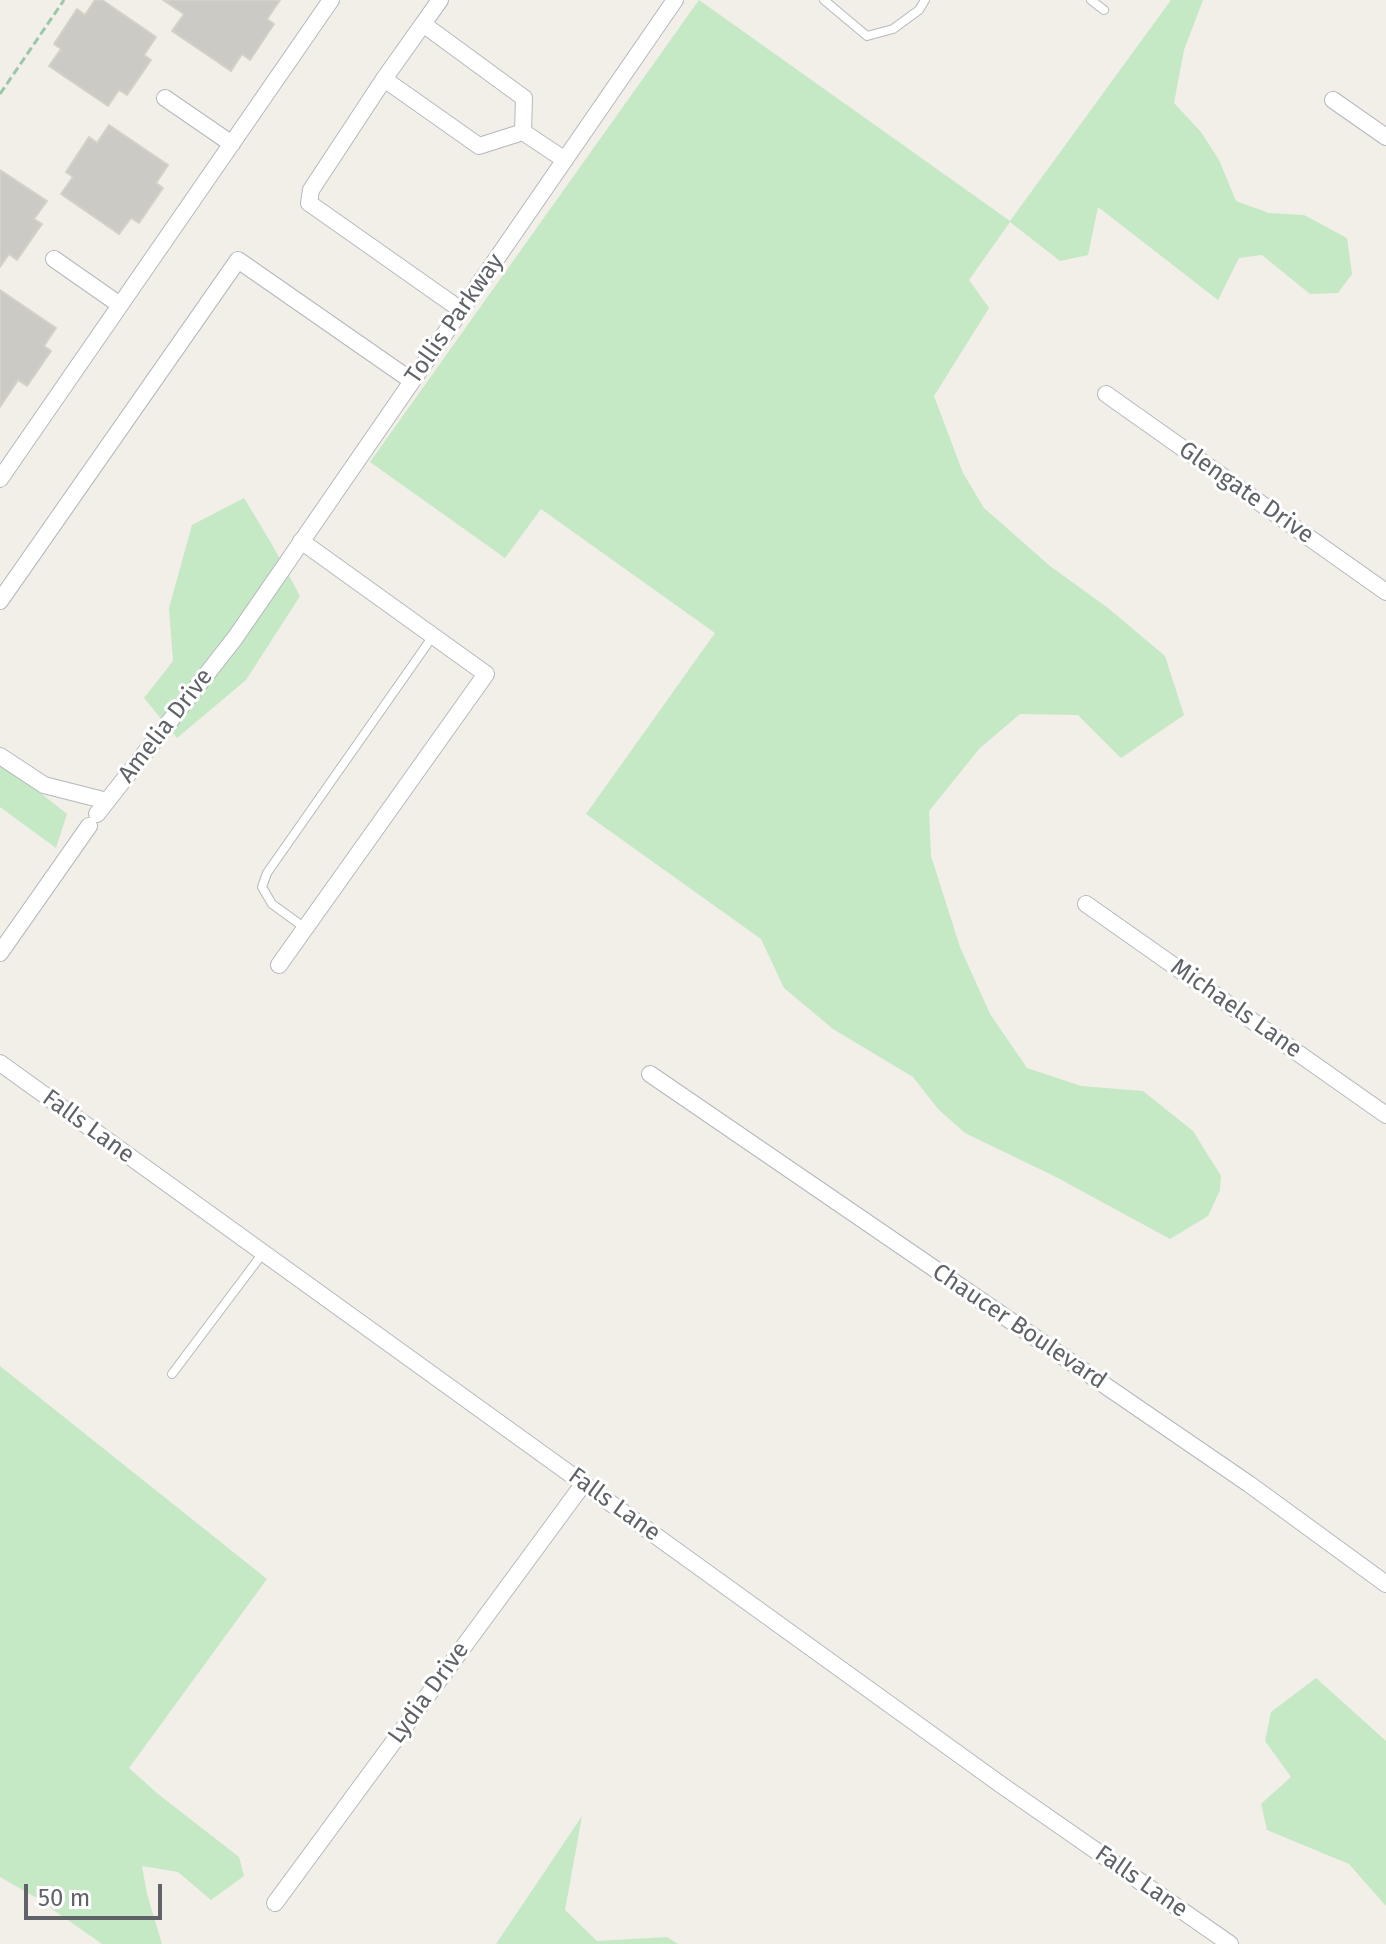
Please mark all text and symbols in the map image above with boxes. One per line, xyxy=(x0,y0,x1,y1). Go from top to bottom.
street label: Tollis Parkway xyxy=(400,248,510,390)
street label: Glengate Drive xyxy=(1173,436,1319,550)
street label: Amelia Drive xyxy=(113,663,219,789)
street label: Michaels Lane xyxy=(1165,953,1307,1065)
street label: Falls Lane xyxy=(36,1084,140,1170)
street label: Chaucer Boulevard xyxy=(926,1258,1112,1396)
street label: Falls Lane xyxy=(562,1462,666,1548)
street label: Lydia Drive xyxy=(382,1636,476,1750)
street label: Falls Lane xyxy=(1089,1840,1193,1924)
scale bar xyxy=(28,1868,166,1918)
text: 50 m xyxy=(38,1884,90,1912)

